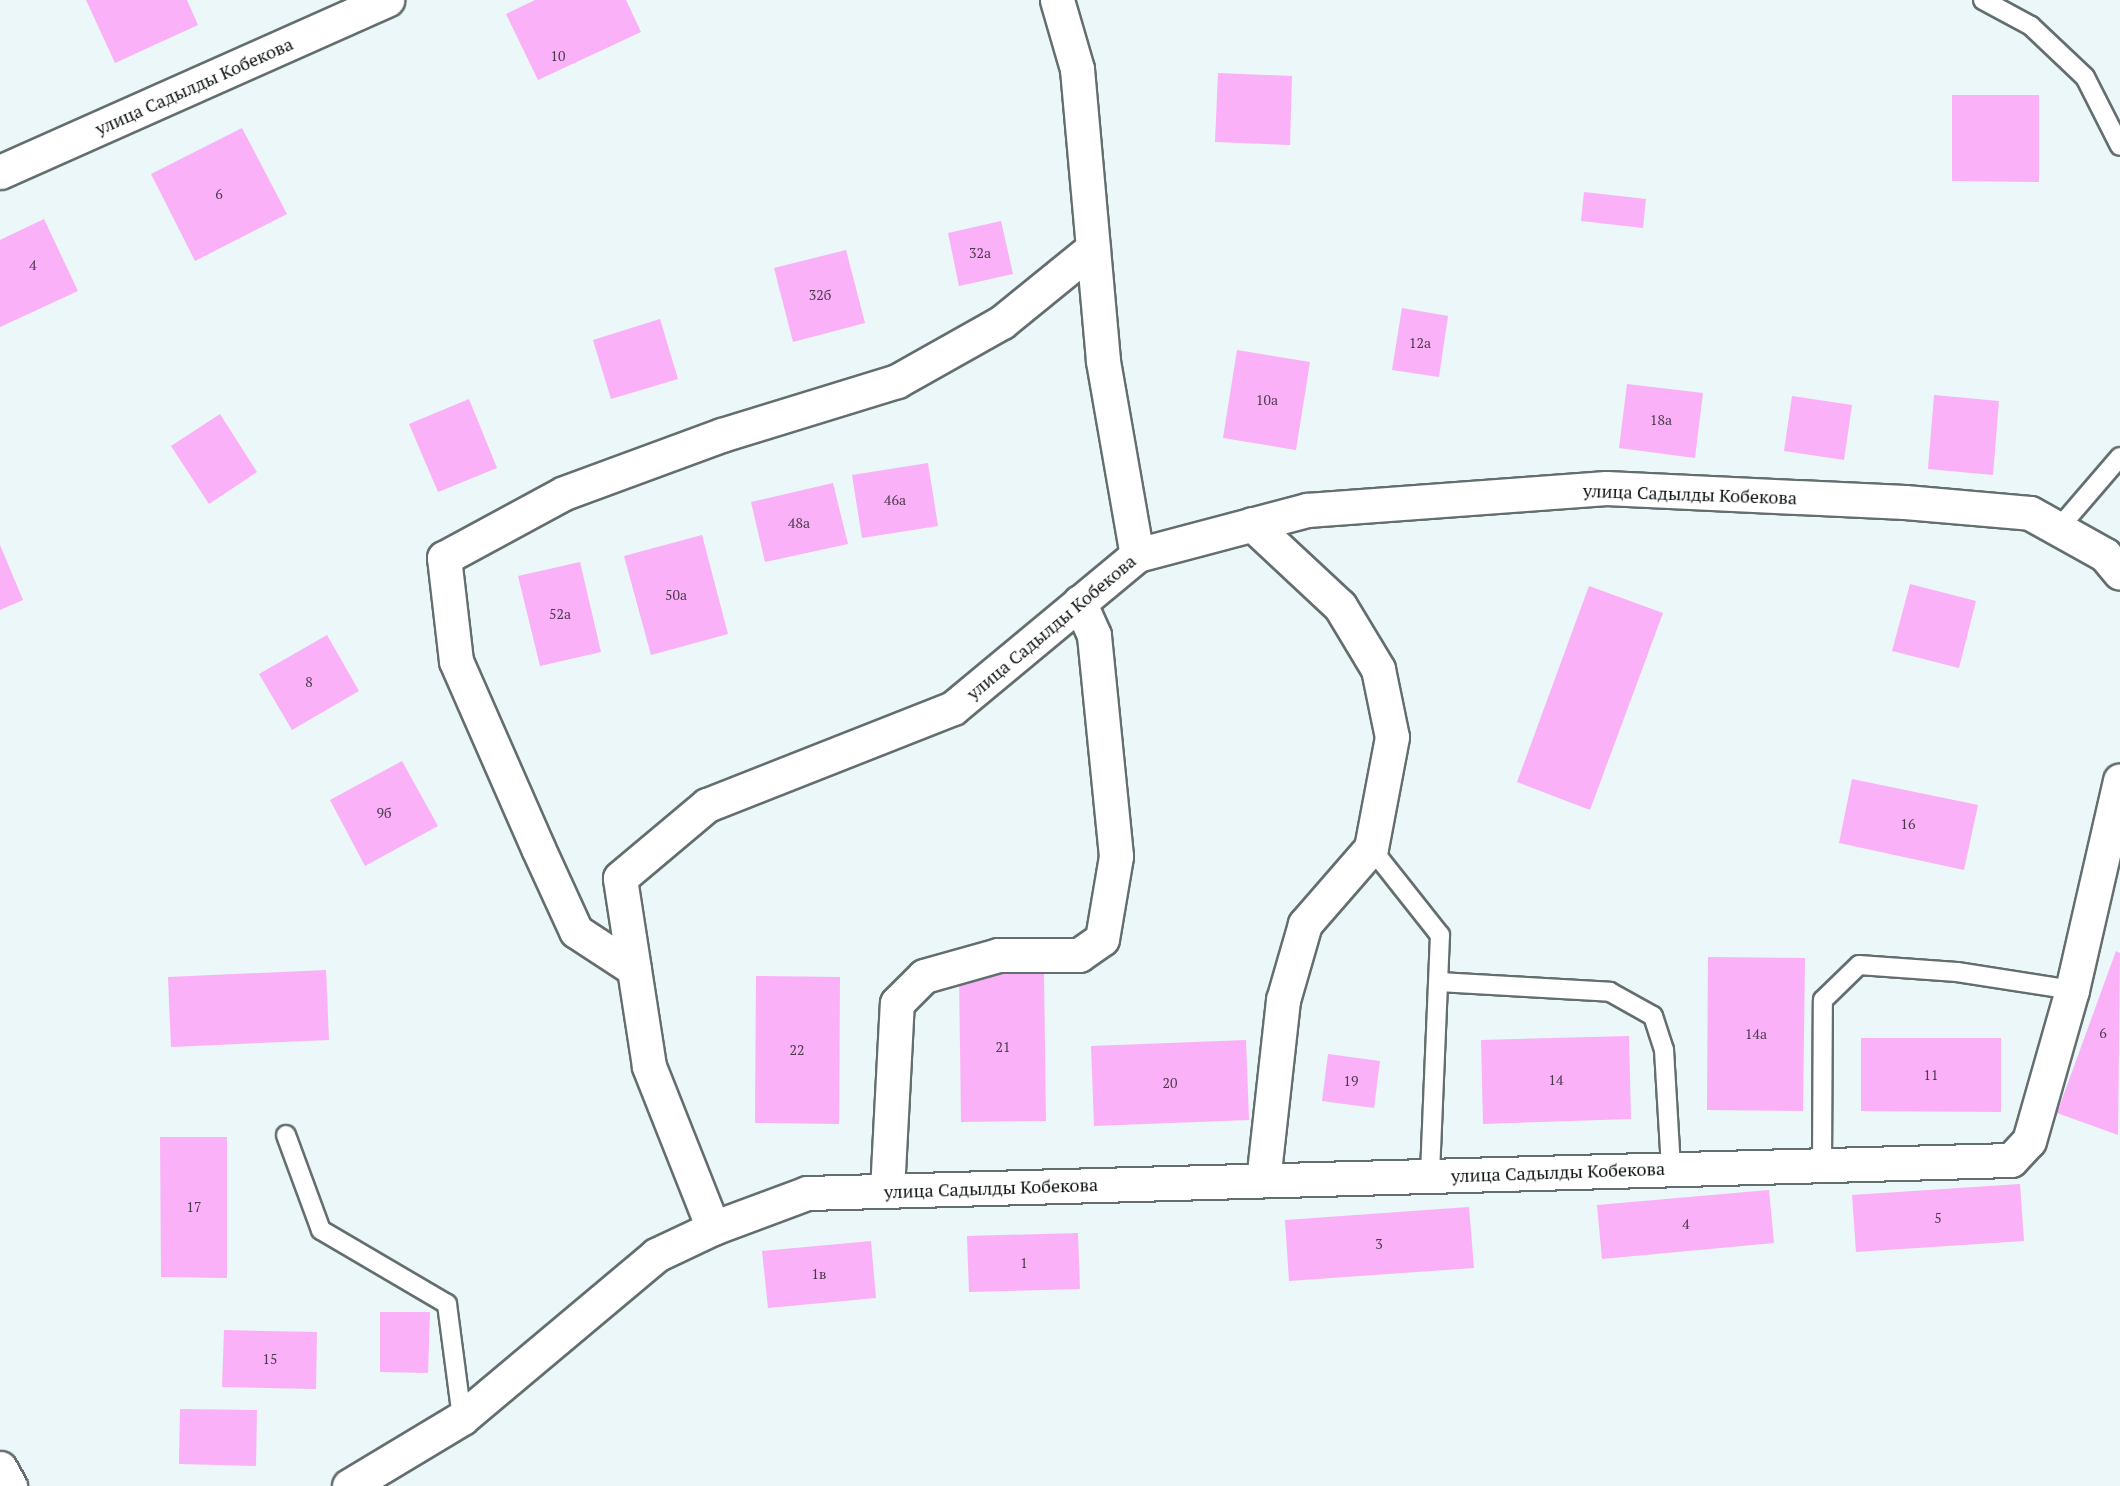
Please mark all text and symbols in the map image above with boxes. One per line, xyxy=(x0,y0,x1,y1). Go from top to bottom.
street label: улица Садылды Кобекова xyxy=(92,33,296,139)
house number: 10 xyxy=(551,48,565,64)
house number: 6 xyxy=(215,186,223,202)
house number: 32а xyxy=(969,245,991,261)
house number: 4 xyxy=(29,257,37,273)
house number: 32б xyxy=(809,287,831,303)
house number: 12а xyxy=(1409,335,1431,351)
house number: 10а xyxy=(1256,392,1278,408)
house number: 18а xyxy=(1650,412,1672,428)
street label: улица Садылды Кобекова xyxy=(1583,479,1797,509)
house number: 46а xyxy=(884,492,906,508)
house number: 48а xyxy=(788,515,810,531)
street label: улица Садылды Кобекова xyxy=(962,550,1140,704)
house number: 50а xyxy=(665,587,687,603)
house number: 52а xyxy=(549,606,571,622)
house number: 8 xyxy=(305,674,313,690)
house number: 9б xyxy=(376,805,392,821)
house number: 16 xyxy=(1901,816,1915,832)
house number: 6 xyxy=(2099,1025,2107,1041)
house number: 14а xyxy=(1745,1026,1767,1042)
house number: 21 xyxy=(996,1039,1010,1055)
house number: 22 xyxy=(790,1042,804,1058)
house number: 11 xyxy=(1924,1067,1938,1083)
house number: 14 xyxy=(1549,1072,1563,1088)
house number: 19 xyxy=(1344,1073,1358,1089)
house number: 20 xyxy=(1163,1075,1177,1091)
street label: улица Садылды Кобекова xyxy=(1451,1157,1665,1187)
street label: улица Садылды Кобекова xyxy=(884,1173,1098,1203)
house number: 17 xyxy=(187,1199,201,1215)
house number: 5 xyxy=(1934,1210,1942,1226)
house number: 4 xyxy=(1682,1216,1690,1232)
house number: 3 xyxy=(1375,1236,1383,1252)
house number: 1 xyxy=(1020,1255,1028,1271)
house number: 1в xyxy=(812,1266,826,1282)
house number: 15 xyxy=(263,1351,277,1367)

